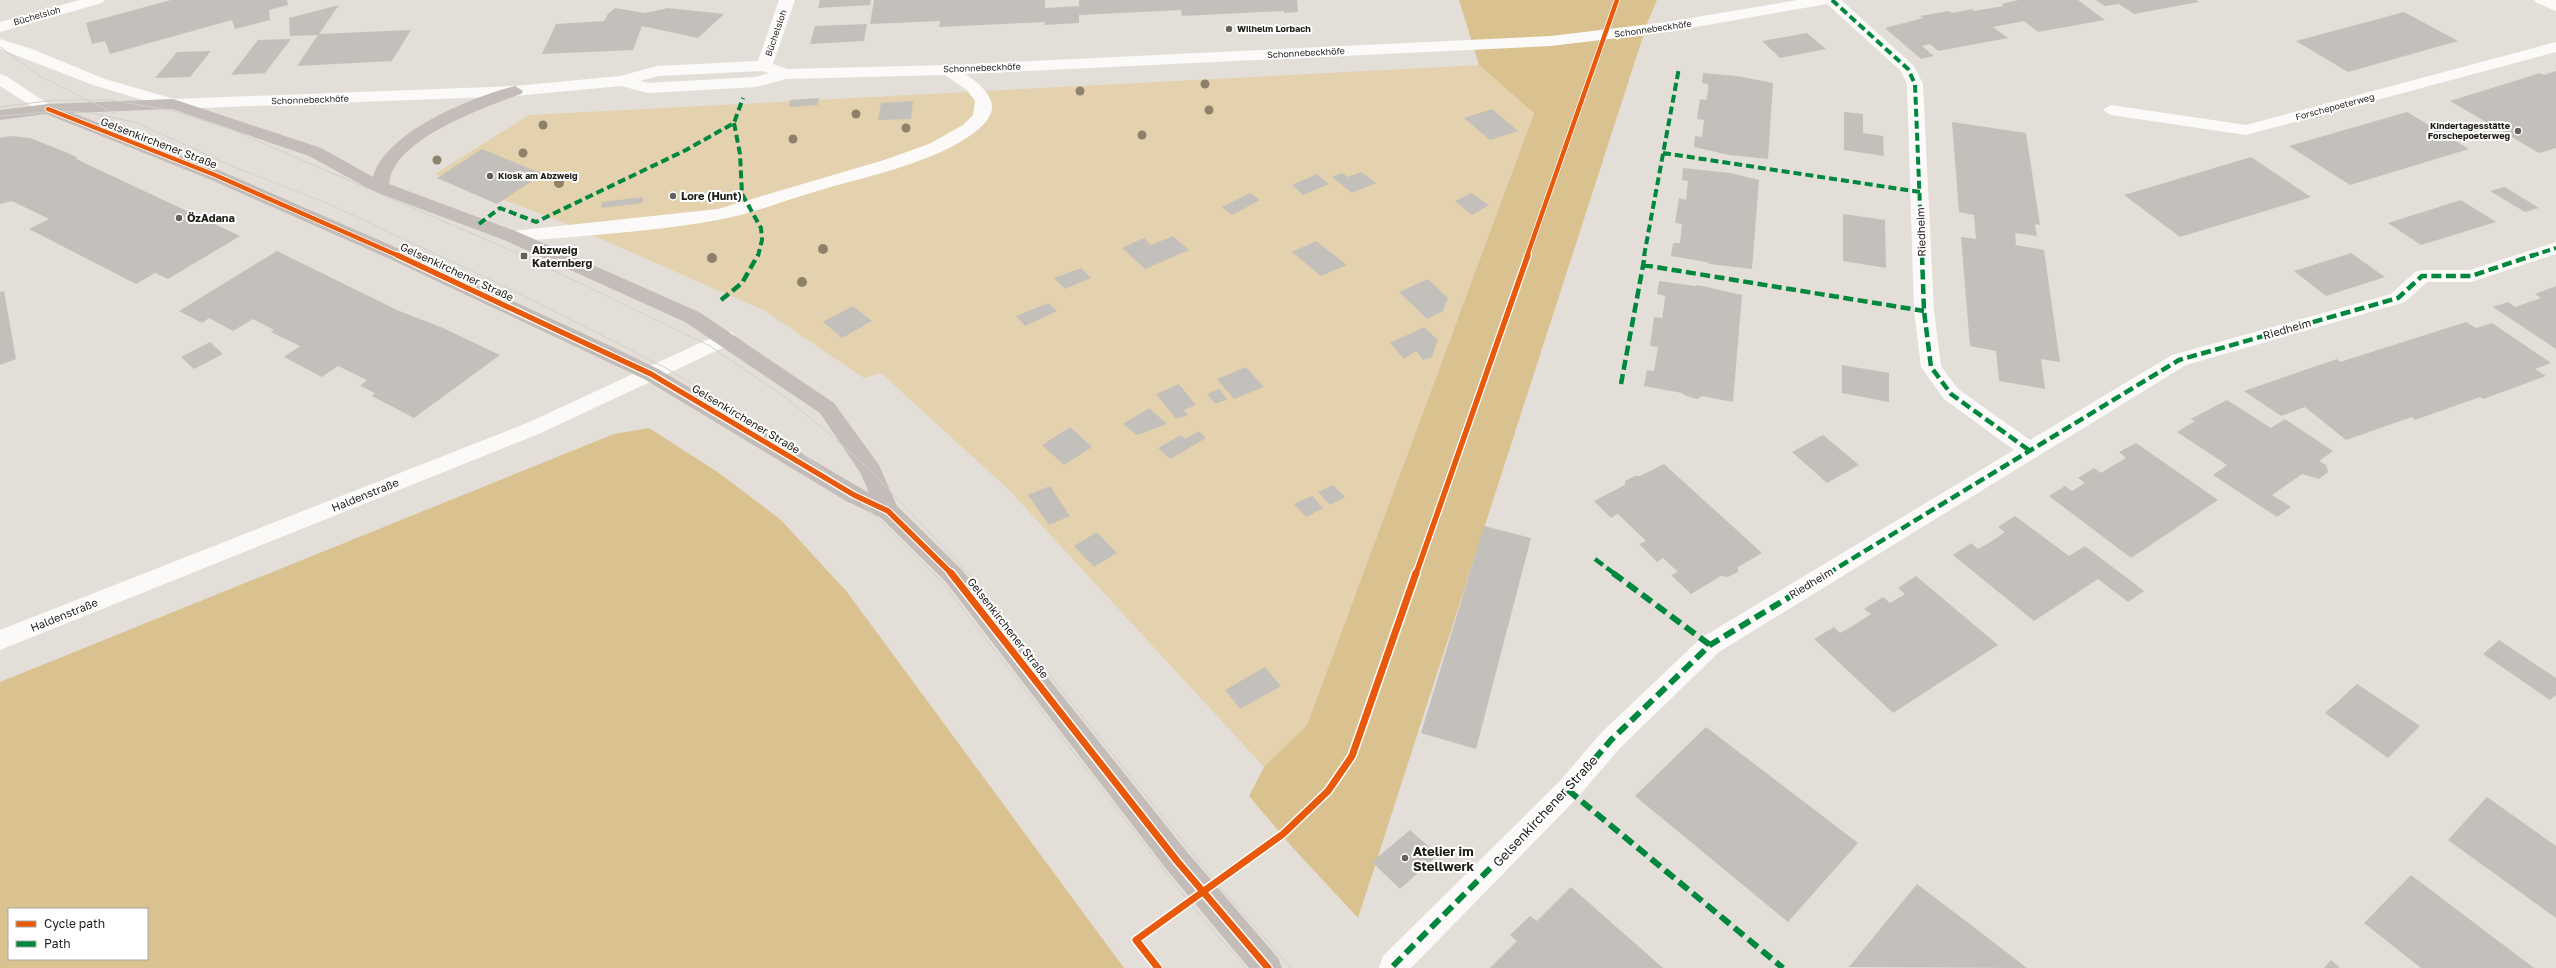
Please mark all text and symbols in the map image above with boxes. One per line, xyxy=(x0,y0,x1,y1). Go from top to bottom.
street label: Büchelsloh xyxy=(12,4,62,27)
street label: Büchelsloh xyxy=(762,8,789,58)
street label: Schonnebeckhöfe xyxy=(1614,18,1692,39)
place label: Wilhelm Lorbach xyxy=(1237,23,1311,34)
marker: Wilhelm Lorbach xyxy=(1224,24,1234,34)
street label: Schonnebeckhöfe xyxy=(1267,45,1345,60)
street label: Schonnebeckhöfe xyxy=(943,61,1021,74)
street label: Forschepoeterweg xyxy=(2294,91,2376,122)
street label: Schonnebeckhöfe xyxy=(271,93,349,106)
street label: Gelsenkirchener Straße xyxy=(99,114,219,171)
place label: Kindertagesstätte Forschepoeterweg xyxy=(2428,120,2511,141)
marker: Kindertagesstätte Forschepoeterweg xyxy=(2513,126,2523,136)
place label: Kiosk am Abzweig xyxy=(498,170,578,181)
marker: Kiosk am Abzweig xyxy=(485,171,495,181)
place label: Lore (Hunt) xyxy=(681,189,742,202)
marker: Lore (Hunt) xyxy=(668,191,678,201)
street label: Riedheim xyxy=(1913,207,1928,257)
place label: ÖzAdana xyxy=(187,211,235,224)
marker: ÖzAdana xyxy=(174,213,184,223)
street label: Gelsenkirchener Straße xyxy=(398,240,516,304)
place label: Abzweig Katernberg xyxy=(532,243,592,269)
marker: Abzweig Katernberg xyxy=(519,251,529,261)
street label: Riedheim xyxy=(2261,315,2312,342)
street label: Gelsenkirchener Straße xyxy=(690,381,803,456)
street label: Haldenstraße xyxy=(329,475,400,514)
street label: Riedheim xyxy=(1786,564,1835,601)
street label: Gelsenkirchener Straße xyxy=(965,575,1052,680)
street label: Haldenstraße xyxy=(28,595,99,634)
street label: Gelsenkirchener Straße xyxy=(1489,752,1601,870)
place label: Atelier im Stellwerk xyxy=(1413,843,1474,874)
marker: Atelier im Stellwerk xyxy=(1400,853,1410,863)
legend xyxy=(8,908,148,960)
text: Cycle path xyxy=(44,916,105,931)
text: Path xyxy=(44,936,71,951)

